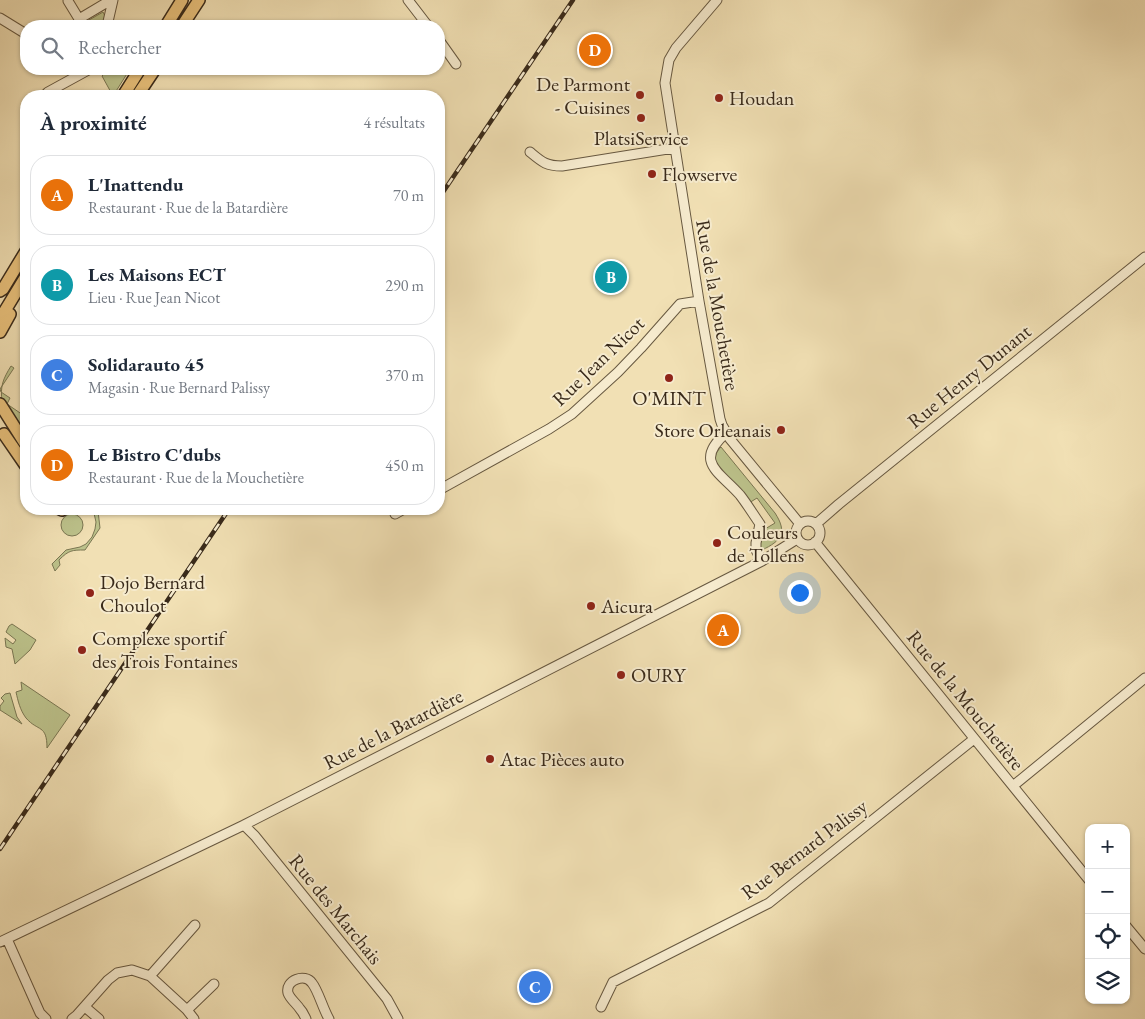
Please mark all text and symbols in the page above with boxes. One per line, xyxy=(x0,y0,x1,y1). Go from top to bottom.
search box xyxy=(20,20,445,75)
pin: D xyxy=(579,31,611,69)
icon: search xyxy=(38,34,66,62)
text: Rechercher xyxy=(78,35,161,60)
place label: De Parmont - Cuisines xyxy=(536,71,631,120)
place label: Houdan xyxy=(729,85,795,111)
marker: De Parmont - Cuisines xyxy=(634,89,646,101)
marker: Houdan xyxy=(713,92,725,104)
text: À proximité xyxy=(40,109,147,136)
text: 4 résultats xyxy=(363,112,425,133)
marker: PlatsiService xyxy=(635,112,647,124)
place label: PlatsiService xyxy=(594,125,688,151)
place label: Flowserve xyxy=(662,161,738,187)
marker: Flowserve xyxy=(646,168,658,180)
text: L'Inattendu xyxy=(88,172,183,197)
text: A xyxy=(51,185,63,206)
text: 70 m xyxy=(393,185,424,206)
text: Restaurant · Rue de la Batardière xyxy=(88,197,288,218)
street label: Rue de la Mouchetière xyxy=(690,218,746,393)
pin: B xyxy=(595,258,627,296)
text: Les Maisons ECT xyxy=(88,262,226,287)
text: B xyxy=(52,275,62,296)
text: 290 m xyxy=(385,275,424,296)
text: Lieu · Rue Jean Nicot xyxy=(88,287,220,308)
street label: Rue Jean Nicot xyxy=(546,310,650,411)
street label: Rue Henry Dunant xyxy=(902,318,1037,434)
text: Solidarauto 45 xyxy=(88,352,205,377)
text: C xyxy=(51,365,63,386)
text: 370 m xyxy=(385,365,424,386)
marker: O'MINT xyxy=(663,372,675,384)
text: Magasin · Rue Bernard Palissy xyxy=(88,377,270,398)
place label: O'MINT xyxy=(632,385,706,411)
place label: Store Orleanais xyxy=(655,417,771,443)
marker: Store Orleanais xyxy=(775,424,787,436)
text: Le Bistro C'dubs xyxy=(88,442,221,467)
text: D xyxy=(51,455,63,476)
text: 450 m xyxy=(385,455,424,476)
text: Restaurant · Rue de la Mouchetière xyxy=(88,467,304,488)
place label: Couleurs de Tollens xyxy=(727,519,804,568)
marker: Couleurs de Tollens xyxy=(711,537,723,549)
place label: Dojo Bernard Choulot xyxy=(100,569,206,618)
your location xyxy=(787,580,813,606)
marker: Dojo Bernard Choulot xyxy=(84,587,96,599)
place label: Aicura xyxy=(600,593,653,619)
marker: Aicura xyxy=(585,600,597,612)
pin: A xyxy=(707,611,739,649)
place label: Complexe sportif des Trois Fontaines xyxy=(92,625,238,674)
street label: Rue de la Mouchetière xyxy=(901,625,1031,776)
marker: Complexe sportif des Trois Fontaines xyxy=(76,644,88,656)
place label: OURY xyxy=(631,662,687,688)
marker: OURY xyxy=(615,669,627,681)
street label: Rue de la Batardière xyxy=(319,683,467,775)
place label: Atac Pièces auto xyxy=(499,746,625,772)
marker: Atac Pièces auto xyxy=(484,753,496,765)
street label: Rue Bernard Palissy xyxy=(736,793,872,905)
map controls xyxy=(1085,824,1130,1004)
button: + xyxy=(1085,824,1130,869)
street label: Rue des Marchais xyxy=(283,848,389,970)
button: − xyxy=(1085,869,1130,914)
button: locate xyxy=(1085,914,1130,959)
button: layers xyxy=(1085,959,1130,1004)
pin: C xyxy=(519,968,551,1006)

